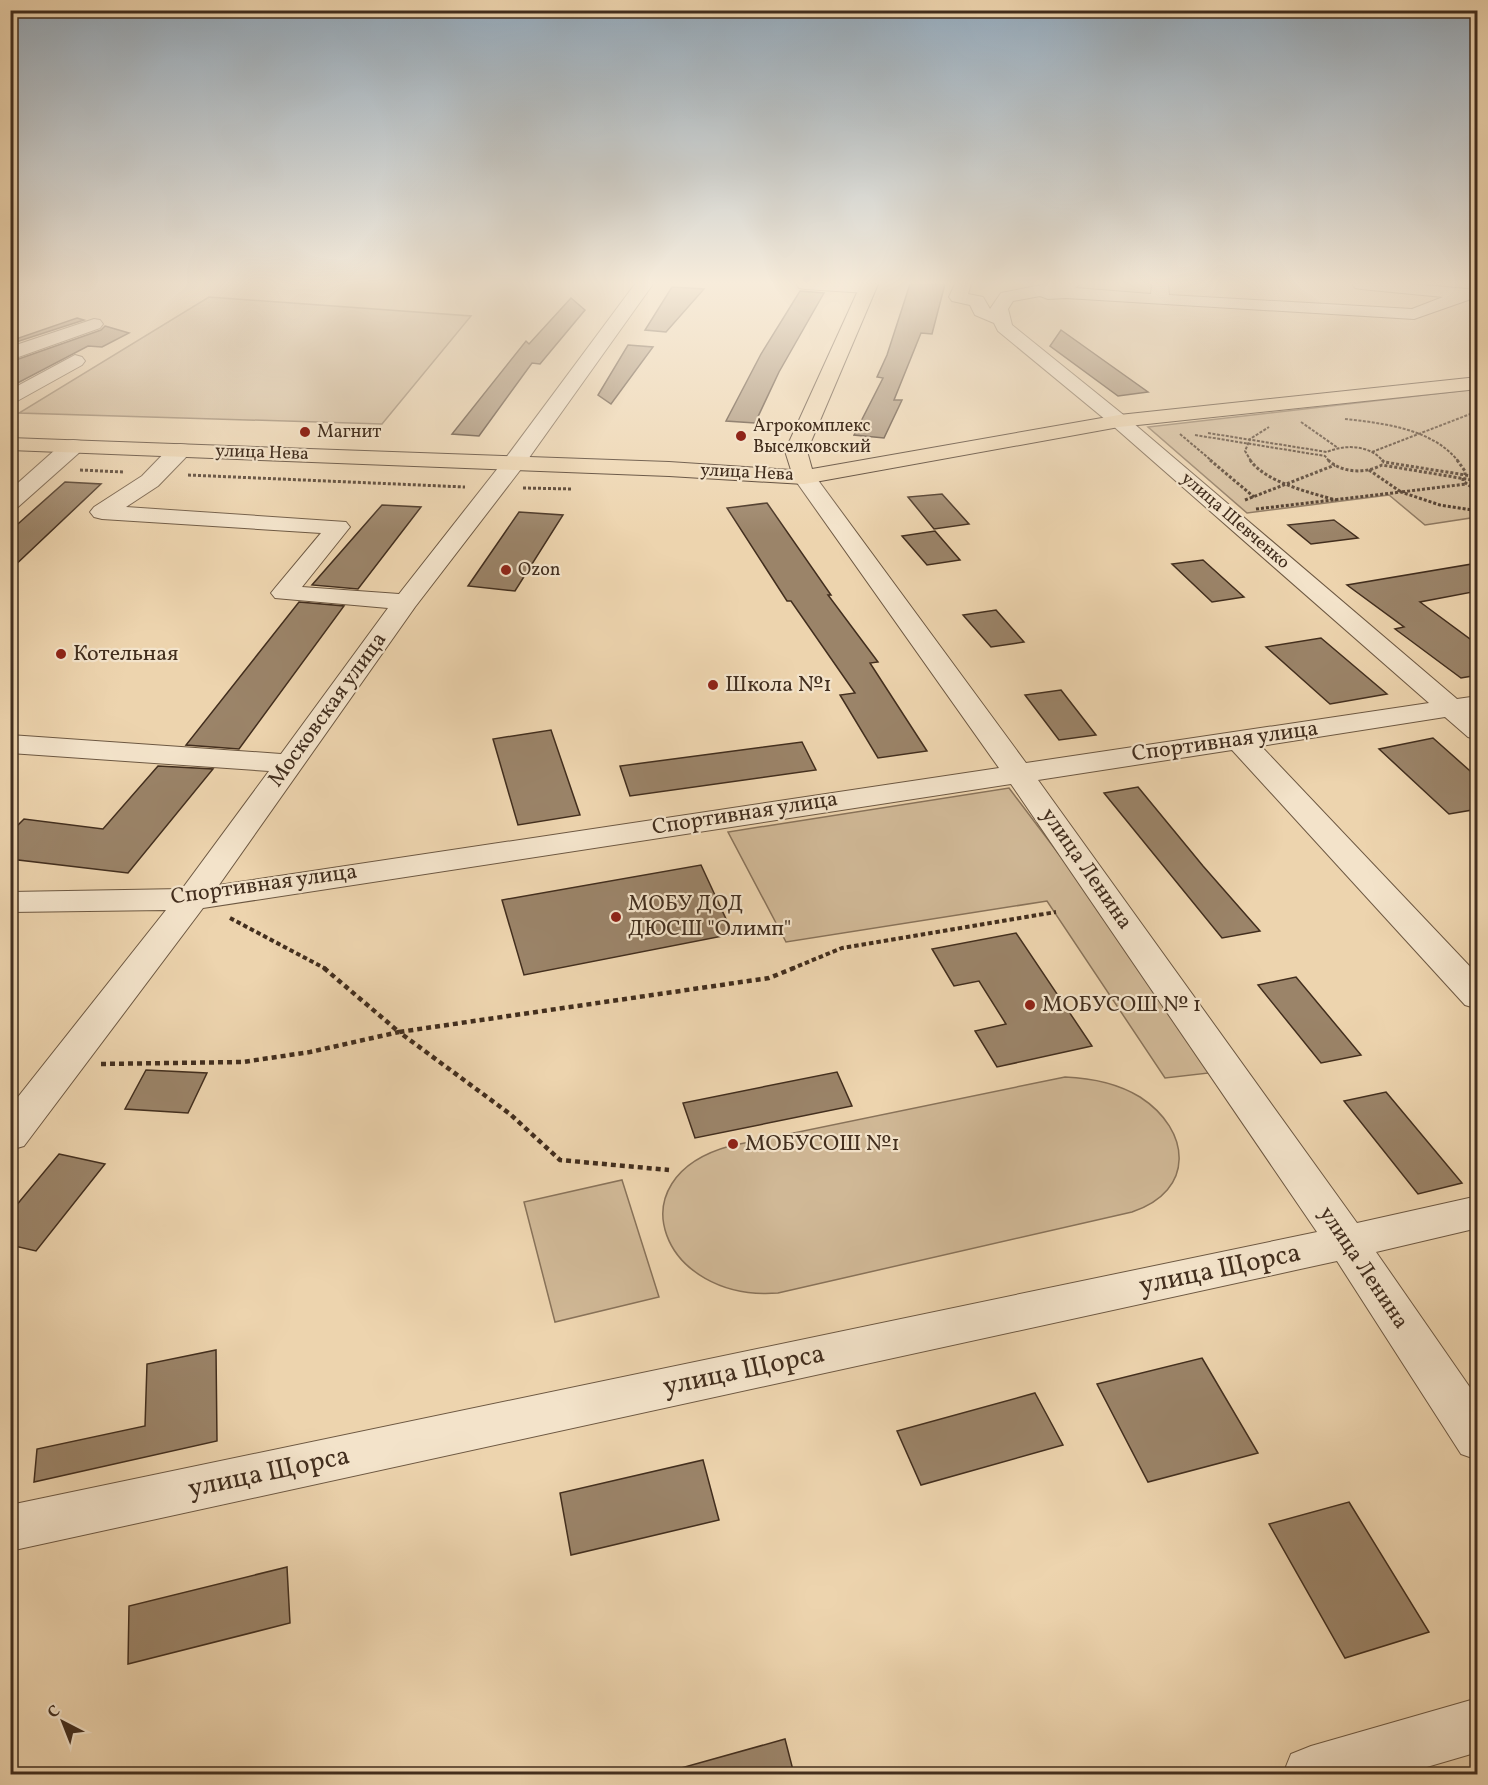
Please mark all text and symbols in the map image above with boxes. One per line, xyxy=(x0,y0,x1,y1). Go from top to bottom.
place label: Агрокомплекс Выселковский xyxy=(753,414,871,460)
place label: Магнит xyxy=(317,420,381,445)
marker: Магнит xyxy=(298,425,312,439)
marker: Агрокомплекс Выселковский xyxy=(734,429,748,443)
street label: улица Нева xyxy=(215,439,309,467)
street label: улица Нева xyxy=(699,458,795,488)
street label: улица Шевченко xyxy=(1175,467,1295,575)
place label: Ozon xyxy=(518,558,561,583)
marker: Ozon xyxy=(499,563,513,577)
street label: Московская улица xyxy=(261,626,395,794)
place label: Котельная xyxy=(73,639,179,670)
marker: Котельная xyxy=(54,647,68,661)
place label: Школа №1 xyxy=(725,670,832,701)
marker: Школа №1 xyxy=(706,678,720,692)
street label: Спортивная улица xyxy=(1130,714,1320,770)
street label: Спортивная улица xyxy=(650,784,840,844)
street label: улица Ленина xyxy=(1033,802,1139,936)
street label: Спортивная улица xyxy=(169,857,359,913)
place label: МОБУ ДОД ДЮСШ "Олимп" xyxy=(628,889,791,945)
marker: МОБУ ДОД ДЮСШ "Олимп" xyxy=(609,910,623,924)
place label: МОБУСОШ № 1 xyxy=(1042,990,1201,1021)
marker: МОБУСОШ № 1 xyxy=(1023,998,1037,1012)
place label: МОБУСОШ №1 xyxy=(745,1129,900,1160)
marker: МОБУСОШ №1 xyxy=(726,1137,740,1151)
street label: улица Ленина xyxy=(1310,1200,1416,1336)
street label: улица Щорса xyxy=(1136,1234,1304,1306)
street label: улица Щорса xyxy=(660,1335,828,1407)
street label: улица Щорса xyxy=(185,1437,353,1509)
north arrow xyxy=(33,1692,93,1752)
text: С xyxy=(43,1701,65,1724)

